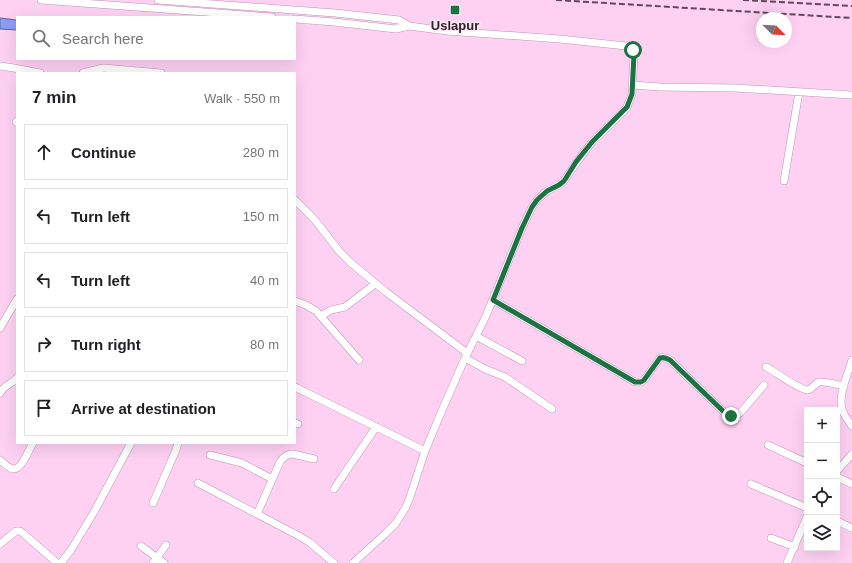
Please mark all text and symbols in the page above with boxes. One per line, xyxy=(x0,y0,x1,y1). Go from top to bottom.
marker: Uslapur xyxy=(449,4,461,16)
north arrow xyxy=(756,12,792,48)
search box xyxy=(16,16,296,60)
place label: Uslapur xyxy=(431,18,479,33)
icon: search xyxy=(30,27,52,49)
text: Search here xyxy=(62,30,144,47)
route start xyxy=(624,41,642,59)
text: 7 min xyxy=(32,88,76,107)
text: Walk · 550 m xyxy=(204,91,280,106)
icon: ahead xyxy=(33,141,55,163)
text: Continue xyxy=(71,144,136,161)
text: 280 m xyxy=(243,145,279,160)
icon: left xyxy=(33,205,55,227)
text: Turn left xyxy=(71,208,130,225)
text: 150 m xyxy=(243,209,279,224)
icon: left xyxy=(33,269,55,291)
text: Turn left xyxy=(71,272,130,289)
text: 40 m xyxy=(250,273,279,288)
icon: right xyxy=(33,333,55,355)
text: Turn right xyxy=(71,336,141,353)
text: 80 m xyxy=(250,337,279,352)
icon: arrive xyxy=(33,397,55,419)
text: Arrive at destination xyxy=(71,400,216,417)
route end xyxy=(722,407,740,425)
map controls xyxy=(804,407,840,551)
button: + xyxy=(804,407,840,443)
button: − xyxy=(804,443,840,479)
button: locate xyxy=(804,479,840,515)
button: layers xyxy=(804,515,840,551)

